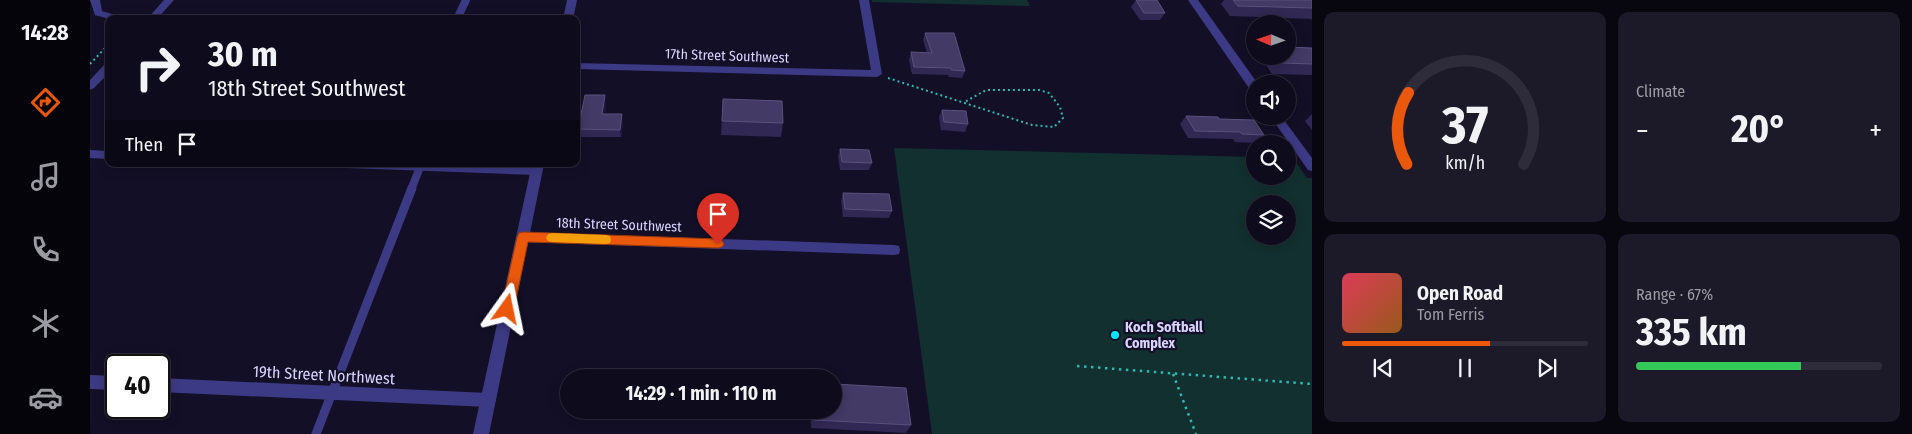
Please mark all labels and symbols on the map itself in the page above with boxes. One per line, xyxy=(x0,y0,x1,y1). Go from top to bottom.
north arrow xyxy=(1246,15,1296,65)
street label: 17th Street Southwest xyxy=(665,45,790,67)
pin xyxy=(697,193,739,244)
street label: 18th Street Southwest xyxy=(556,214,683,236)
position arrow xyxy=(480,282,532,334)
place label: Koch Softball Complex xyxy=(1125,319,1203,352)
marker: Koch Softball Complex xyxy=(1109,329,1121,341)
speed limit sign: 40 xyxy=(105,354,170,419)
street label: 19th Street Northwest xyxy=(252,362,396,388)

